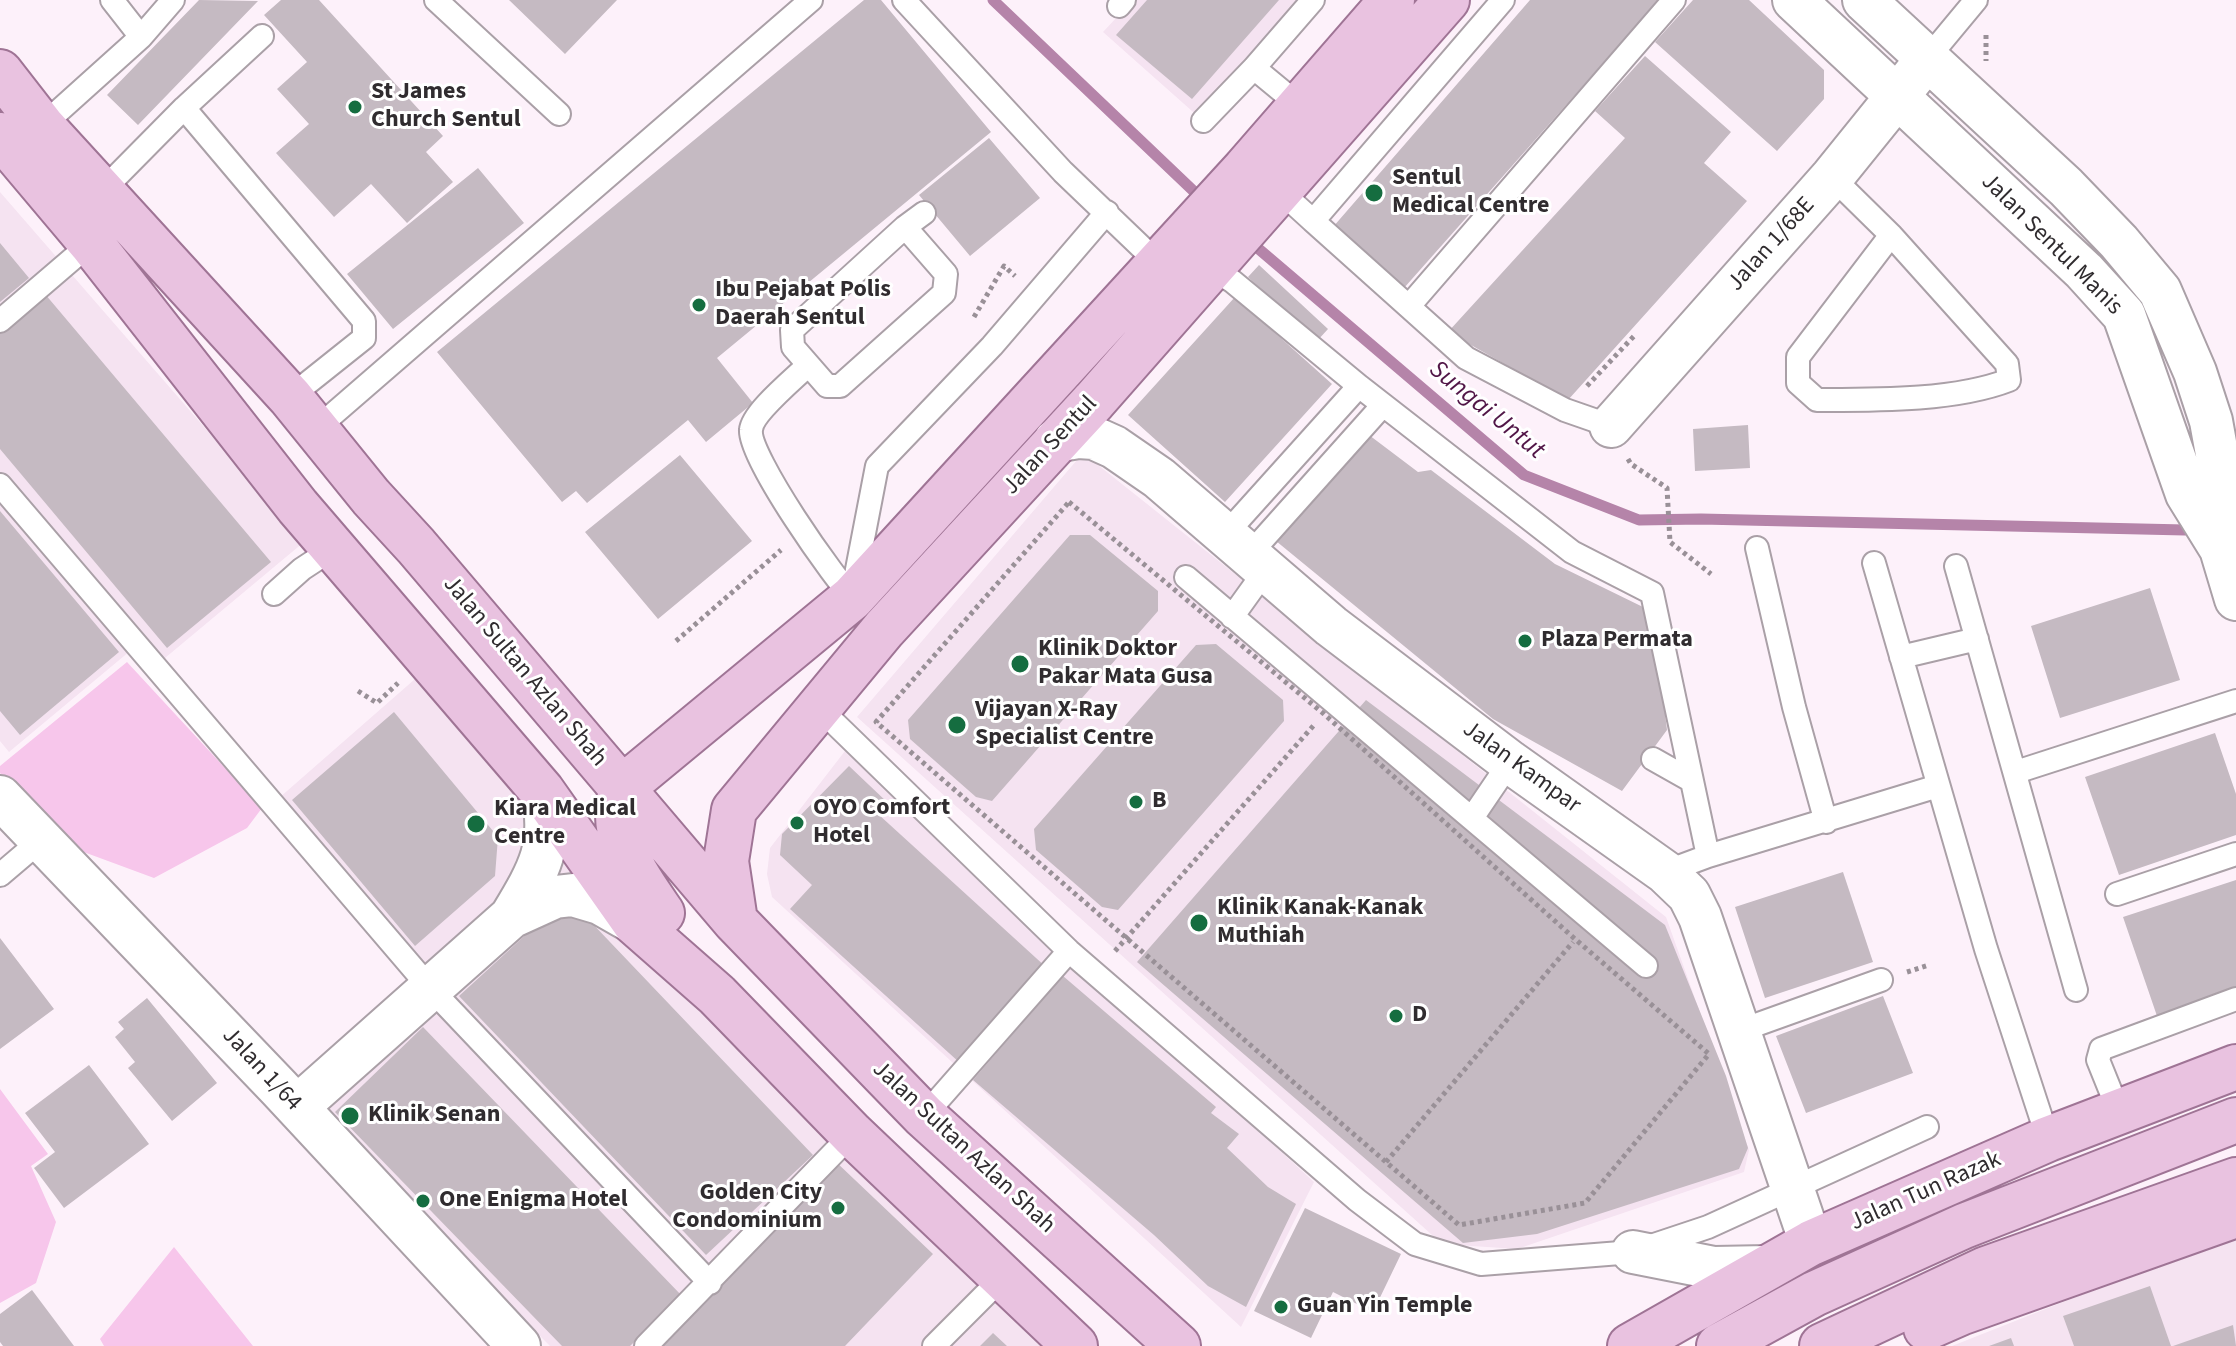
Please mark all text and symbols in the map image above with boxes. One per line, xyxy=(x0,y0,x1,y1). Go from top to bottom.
place label: St James Church Sentul xyxy=(371,79,521,135)
marker: St James Church Sentul xyxy=(346,98,364,116)
place label: Sentul Medical Centre xyxy=(1392,165,1549,221)
street label: Jalan Sentul Manis xyxy=(1974,168,2128,322)
marker: Sentul Medical Centre xyxy=(1363,182,1385,204)
street label: Jalan 1/68E xyxy=(1722,192,1822,298)
place label: Ibu Pejabat Polis Daerah Sentul xyxy=(715,277,891,333)
marker: Ibu Pejabat Polis Daerah Sentul xyxy=(690,296,708,314)
water label: Sungai Untut xyxy=(1422,355,1550,467)
street label: Jalan Sentul xyxy=(998,391,1104,501)
street label: Jalan Sultan Azlan Shah xyxy=(436,571,612,773)
place label: Plaza Permata xyxy=(1541,627,1693,655)
marker: Plaza Permata xyxy=(1516,632,1534,650)
place label: Klinik Doktor Pakar Mata Gusa xyxy=(1038,636,1213,692)
marker: Klinik Doktor Pakar Mata Gusa xyxy=(1009,653,1031,675)
place label: Vijayan X-Ray Specialist Centre xyxy=(975,697,1154,753)
marker: Vijayan X-Ray Specialist Centre xyxy=(946,714,968,736)
street label: Jalan Kampar xyxy=(1456,715,1586,821)
place label: B xyxy=(1152,788,1167,816)
marker: B xyxy=(1127,793,1145,811)
place label: OYO Comfort Hotel xyxy=(813,795,950,851)
place label: Kiara Medical Centre xyxy=(494,796,636,852)
marker: Kiara Medical Centre xyxy=(465,813,487,835)
marker: OYO Comfort Hotel xyxy=(788,814,806,832)
place label: Klinik Kanak-Kanak Muthiah xyxy=(1217,895,1423,951)
marker: Klinik Kanak-Kanak Muthiah xyxy=(1188,912,1210,934)
place label: D xyxy=(1412,1002,1427,1030)
marker: D xyxy=(1387,1007,1405,1025)
street label: Jalan 1/64 xyxy=(215,1022,307,1118)
street label: Jalan Sultan Azlan Shah xyxy=(866,1056,1060,1240)
place label: Klinik Senan xyxy=(368,1102,500,1130)
marker: Klinik Senan xyxy=(339,1105,361,1127)
street label: Jalan Tun Razak xyxy=(1846,1146,2006,1238)
place label: Golden City Condominium xyxy=(672,1180,822,1236)
place label: One Enigma Hotel xyxy=(439,1187,628,1215)
marker: One Enigma Hotel xyxy=(414,1192,432,1210)
marker: Golden City Condominium xyxy=(829,1199,847,1217)
place label: Guan Yin Temple xyxy=(1297,1293,1472,1321)
marker: Guan Yin Temple xyxy=(1272,1298,1290,1316)

